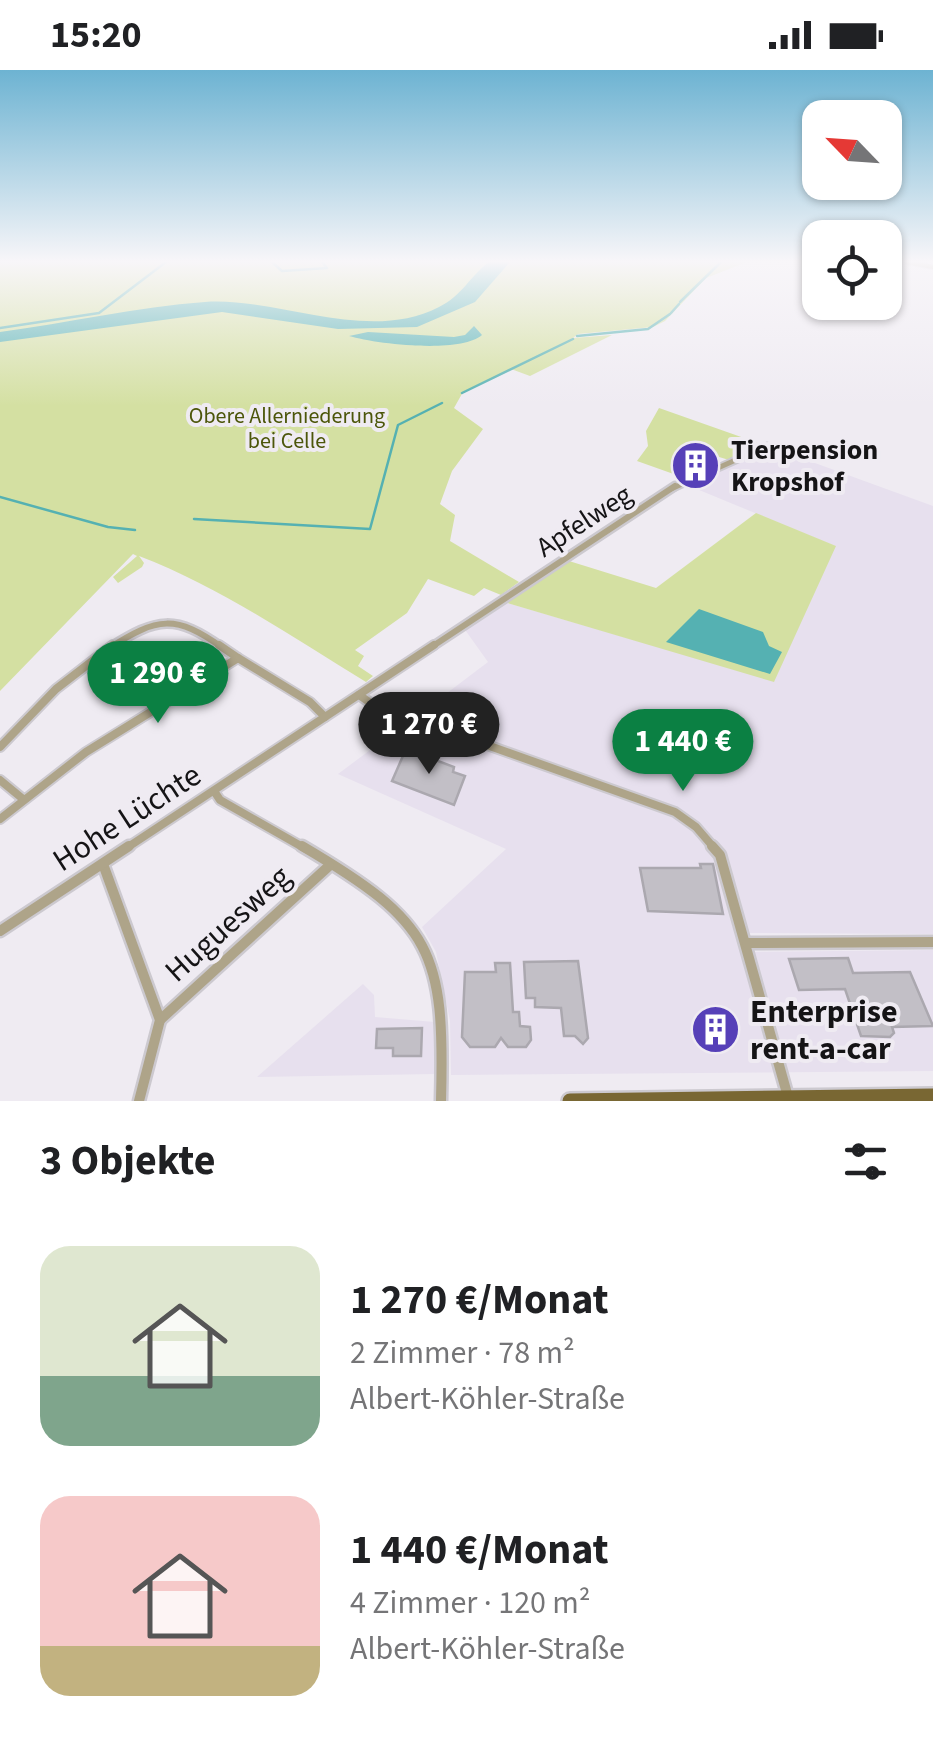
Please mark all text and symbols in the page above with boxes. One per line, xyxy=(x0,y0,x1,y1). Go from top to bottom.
text: 15:20 xyxy=(50,8,142,62)
north arrow xyxy=(802,100,902,200)
map controls xyxy=(802,100,902,320)
button: locate xyxy=(802,220,902,320)
park label: Obere Allerniederung bei Celle xyxy=(189,400,385,457)
place label: Tierpension Kropshof xyxy=(731,430,878,502)
building icon: Tierpension Kropshof xyxy=(670,440,722,492)
street label: Apfelweg xyxy=(528,475,640,567)
pin: 1 290 € xyxy=(66,641,250,726)
text: 1 290 € xyxy=(109,650,207,696)
pin: 1 270 € xyxy=(337,692,521,777)
text: 1 270 € xyxy=(380,701,478,747)
pin: 1 440 € xyxy=(591,709,775,794)
text: 1 440 € xyxy=(634,718,732,764)
street label: Hohe Lüchte xyxy=(44,753,210,883)
street label: Huguesweg xyxy=(155,855,301,993)
place label: Enterprise rent-a-car xyxy=(750,989,897,1072)
building icon: Enterprise rent-a-car xyxy=(689,1004,741,1056)
text: 3 Objekte xyxy=(40,1131,215,1191)
icon: filters xyxy=(838,1134,893,1189)
text: 1 270 €/Monat xyxy=(350,1270,609,1330)
icon: home xyxy=(120,1286,240,1406)
text: 2 Zimmer · 78 m² xyxy=(350,1330,575,1376)
text: Albert-Köhler-Straße xyxy=(350,1376,625,1422)
text: 1 440 €/Monat xyxy=(350,1520,609,1580)
icon: home xyxy=(120,1536,240,1656)
text: 4 Zimmer · 120 m² xyxy=(350,1580,591,1626)
text: Albert-Köhler-Straße xyxy=(350,1626,625,1672)

